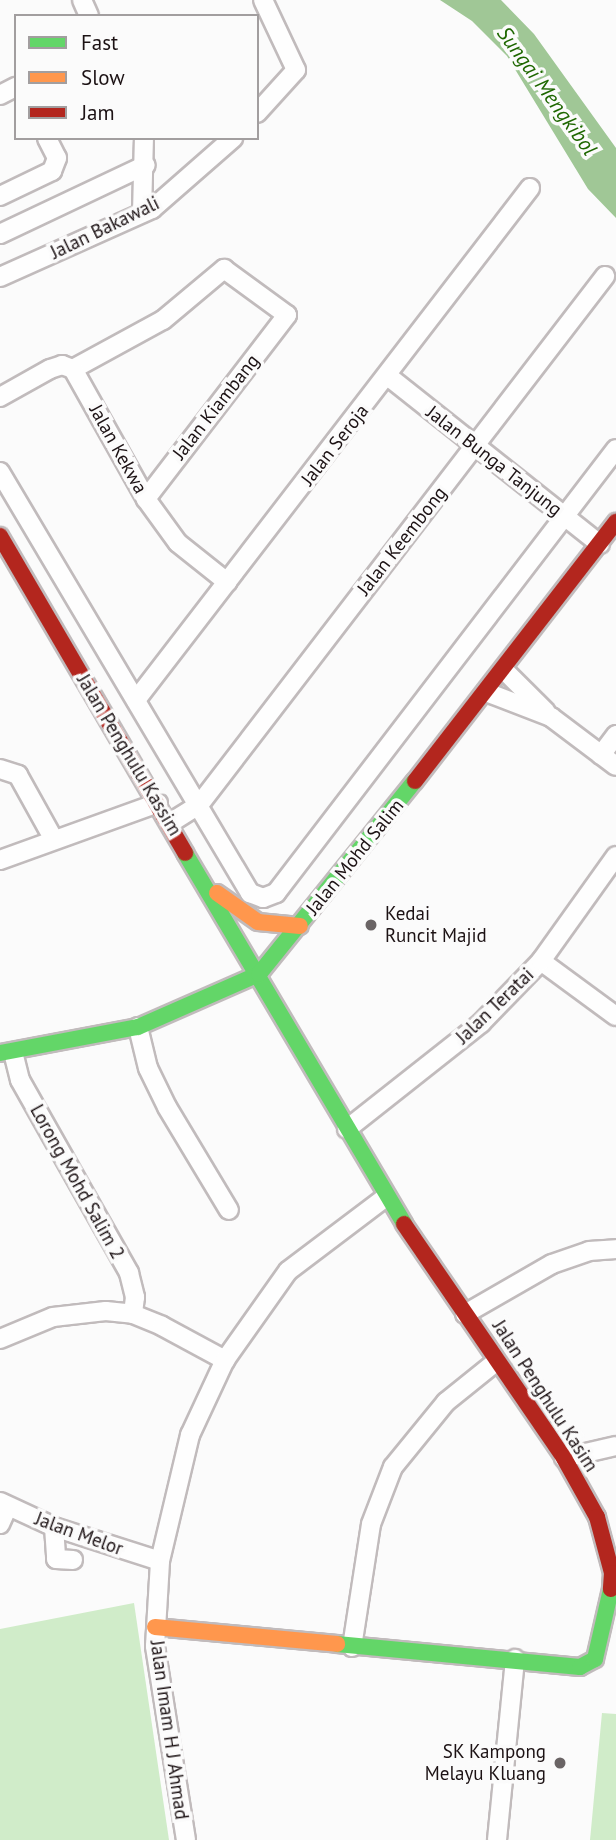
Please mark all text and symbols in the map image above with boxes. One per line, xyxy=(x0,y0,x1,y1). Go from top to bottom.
legend xyxy=(14,14,259,140)
water label: Sungai Mengkibol xyxy=(492,22,602,160)
text: Fast xyxy=(81,29,118,56)
text: Slow xyxy=(81,64,125,91)
text: Jam xyxy=(81,99,115,126)
street label: Jalan Bakawali xyxy=(47,192,163,264)
street label: Jalan Kiambang xyxy=(168,350,264,464)
street label: Jalan Seroja xyxy=(296,400,374,490)
street label: Jalan Kekwa xyxy=(84,401,152,497)
street label: Jalan Bunga Tanjung xyxy=(422,401,566,521)
street label: Jalan Keembong xyxy=(352,482,452,600)
street label: Jalan Penghulu Kassim xyxy=(72,670,186,840)
street label: Jalan Mohd Salim xyxy=(301,795,409,919)
place label: Kedai Runcit Majid xyxy=(385,903,487,947)
marker: Kedai Runcit Majid xyxy=(363,917,379,933)
street label: Jalan Teratai xyxy=(451,963,539,1049)
street label: Lorong Mohd Salim 2 xyxy=(25,1101,129,1263)
street label: Jalan Penghulu Kasim xyxy=(487,1316,603,1476)
street label: Jalan Melor xyxy=(32,1508,126,1560)
street label: Jalan Imam H J Ahmad xyxy=(145,1639,193,1821)
place label: SK Kampong Melayu Kluang xyxy=(425,1741,546,1785)
marker: SK Kampong Melayu Kluang xyxy=(552,1755,568,1771)

